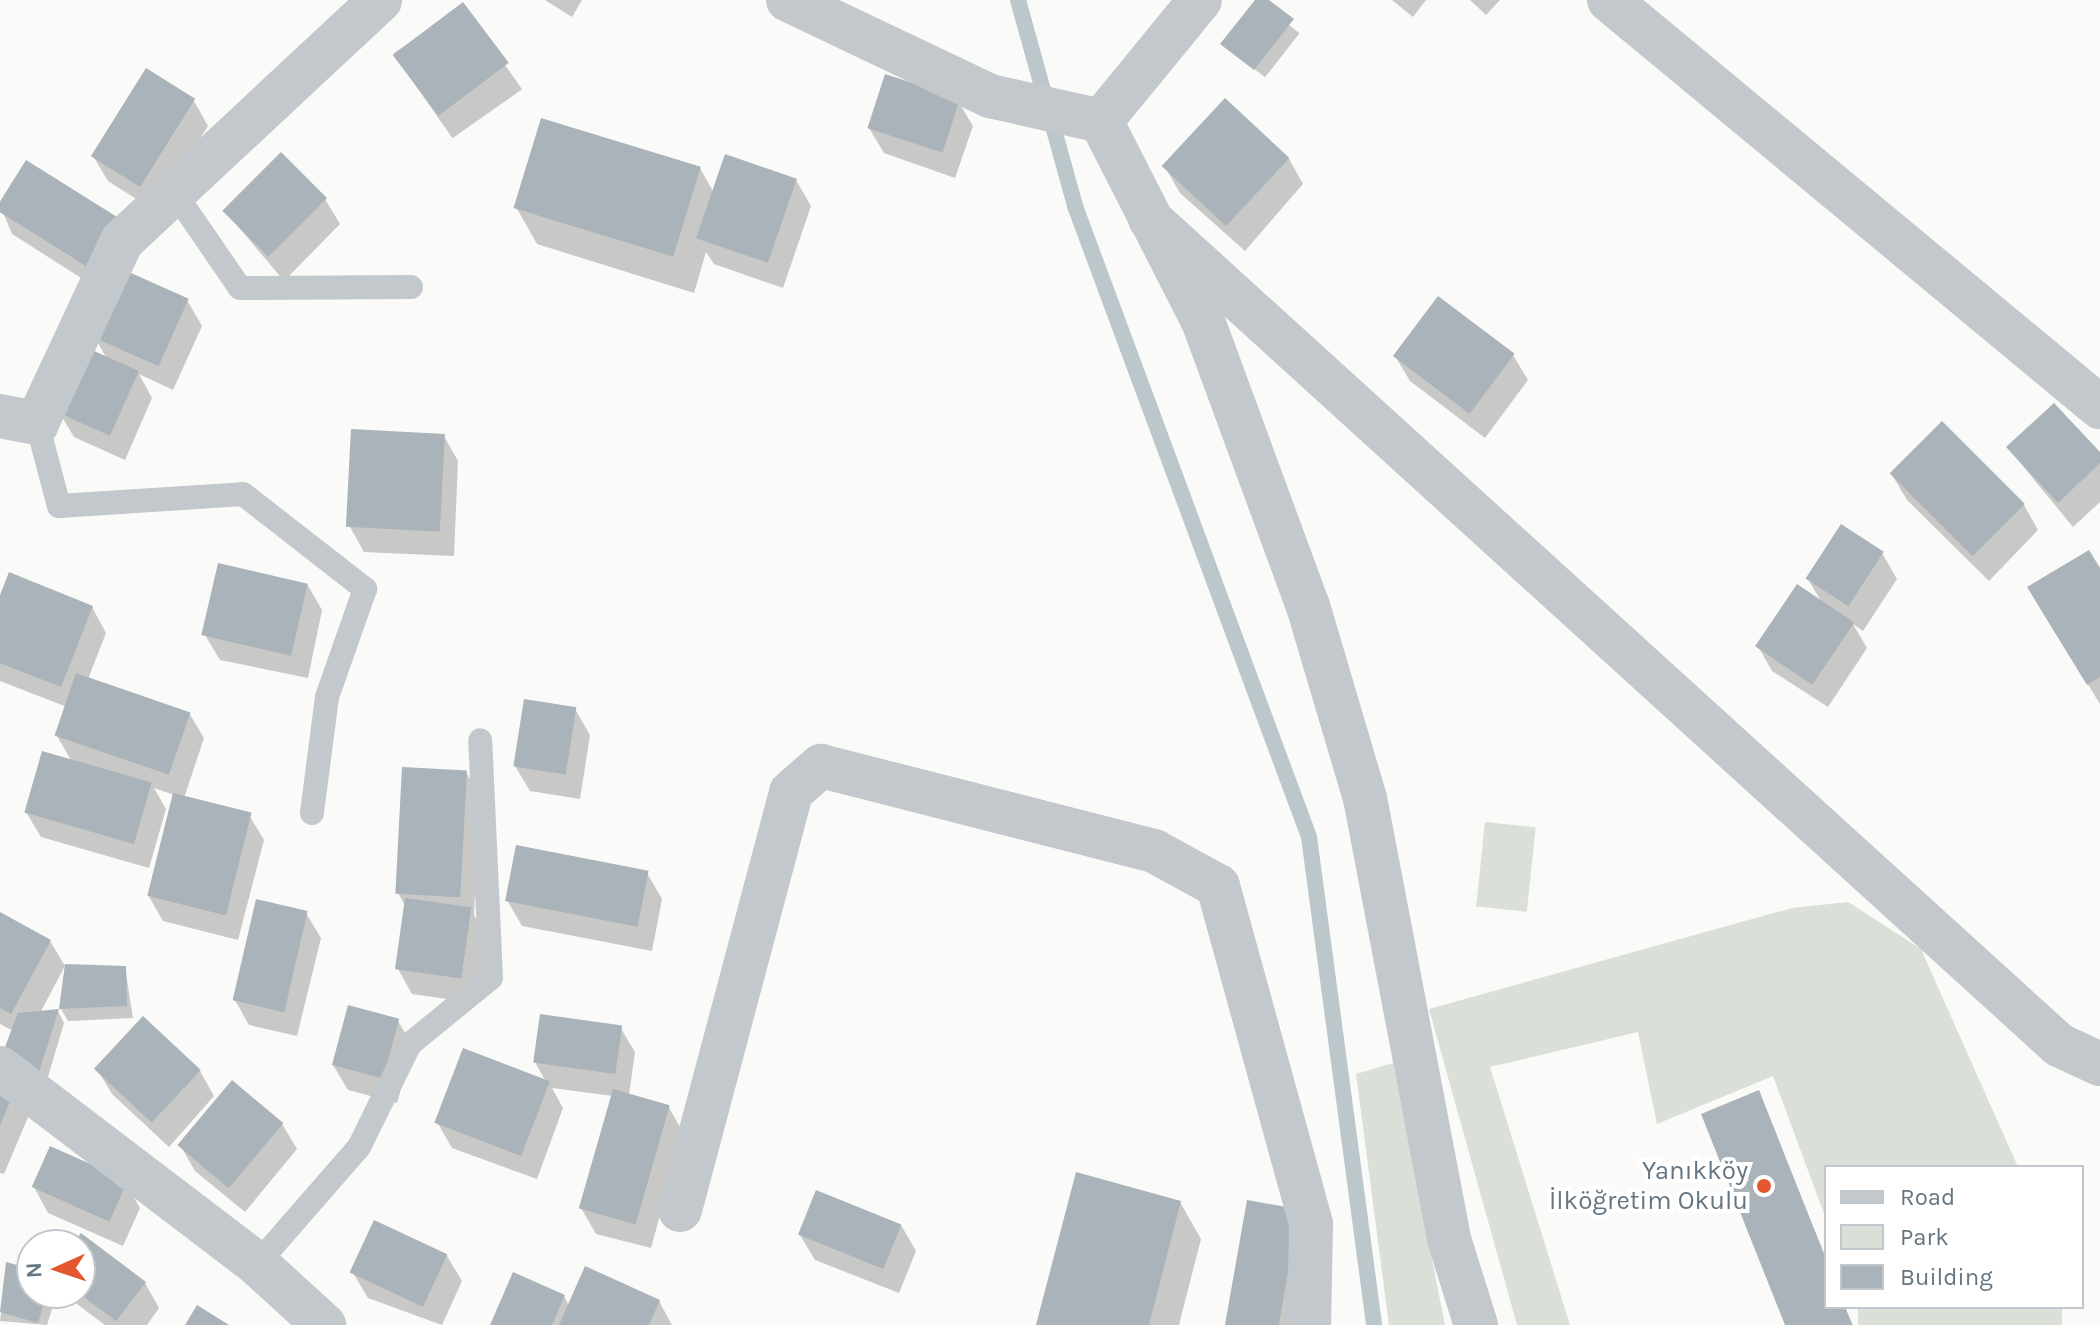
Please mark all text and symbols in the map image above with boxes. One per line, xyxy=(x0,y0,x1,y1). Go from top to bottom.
place label: Yanıkköy İlköğretim Okulu xyxy=(1549,1155,1748,1216)
legend xyxy=(1824,1165,2084,1309)
marker: Yanıkköy İlköğretim Okulu xyxy=(1755,1177,1773,1195)
text: Road xyxy=(1900,1183,1955,1211)
text: Park xyxy=(1900,1223,1949,1251)
north arrow xyxy=(16,1229,96,1309)
text: N xyxy=(21,1262,47,1279)
text: Building xyxy=(1900,1263,1993,1291)

